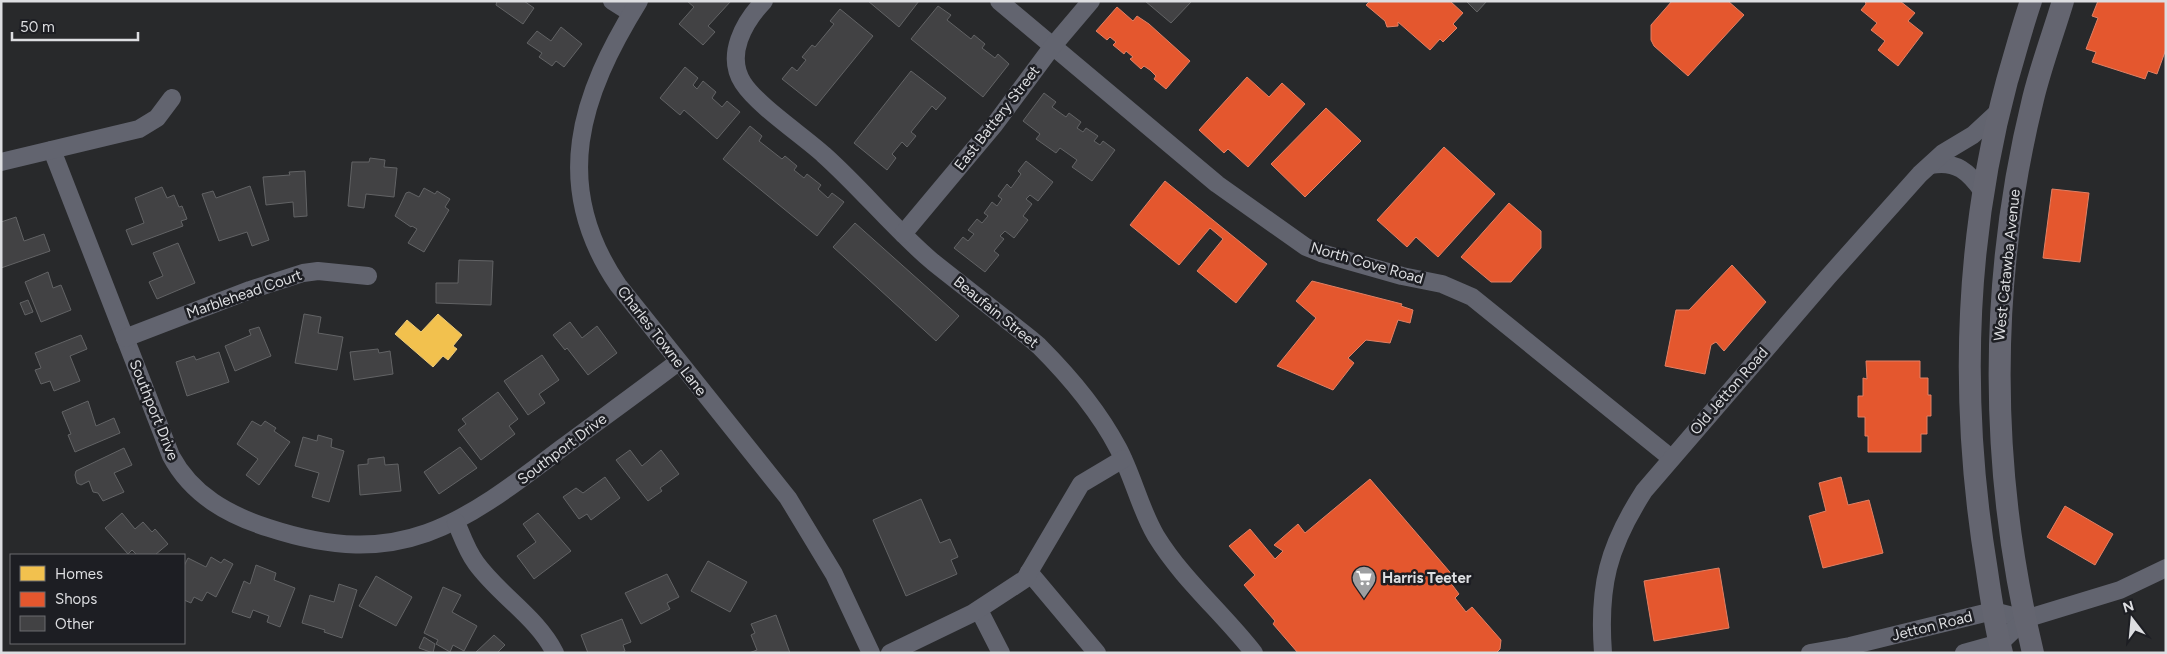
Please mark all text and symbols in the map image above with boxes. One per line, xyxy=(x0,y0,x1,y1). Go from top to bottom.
scale bar xyxy=(12,10,139,42)
text: 50 m xyxy=(20,18,55,36)
street label: East Battery Street xyxy=(951,62,1044,174)
street label: West Catawba Avenue xyxy=(1990,188,2024,342)
street label: North Cove Road xyxy=(1309,238,1425,288)
street label: Marblehead Court xyxy=(184,266,304,322)
street label: Beaufain Street xyxy=(950,272,1042,352)
street label: Charles Towne Lane xyxy=(614,283,710,399)
street label: Old Jetton Road xyxy=(1686,344,1772,438)
street label: Southport Drive xyxy=(126,357,182,463)
street label: Southport Drive xyxy=(514,410,610,488)
legend xyxy=(10,554,185,644)
text: Homes xyxy=(55,565,103,583)
supermarket icon: Harris Teeter xyxy=(1351,565,1377,599)
place label: Harris Teeter xyxy=(1382,569,1472,587)
text: Shops xyxy=(55,590,97,608)
north arrow xyxy=(2107,594,2157,644)
text: N xyxy=(2121,597,2136,617)
street label: Jetton Road xyxy=(1890,607,1974,645)
text: Other xyxy=(55,615,94,633)

